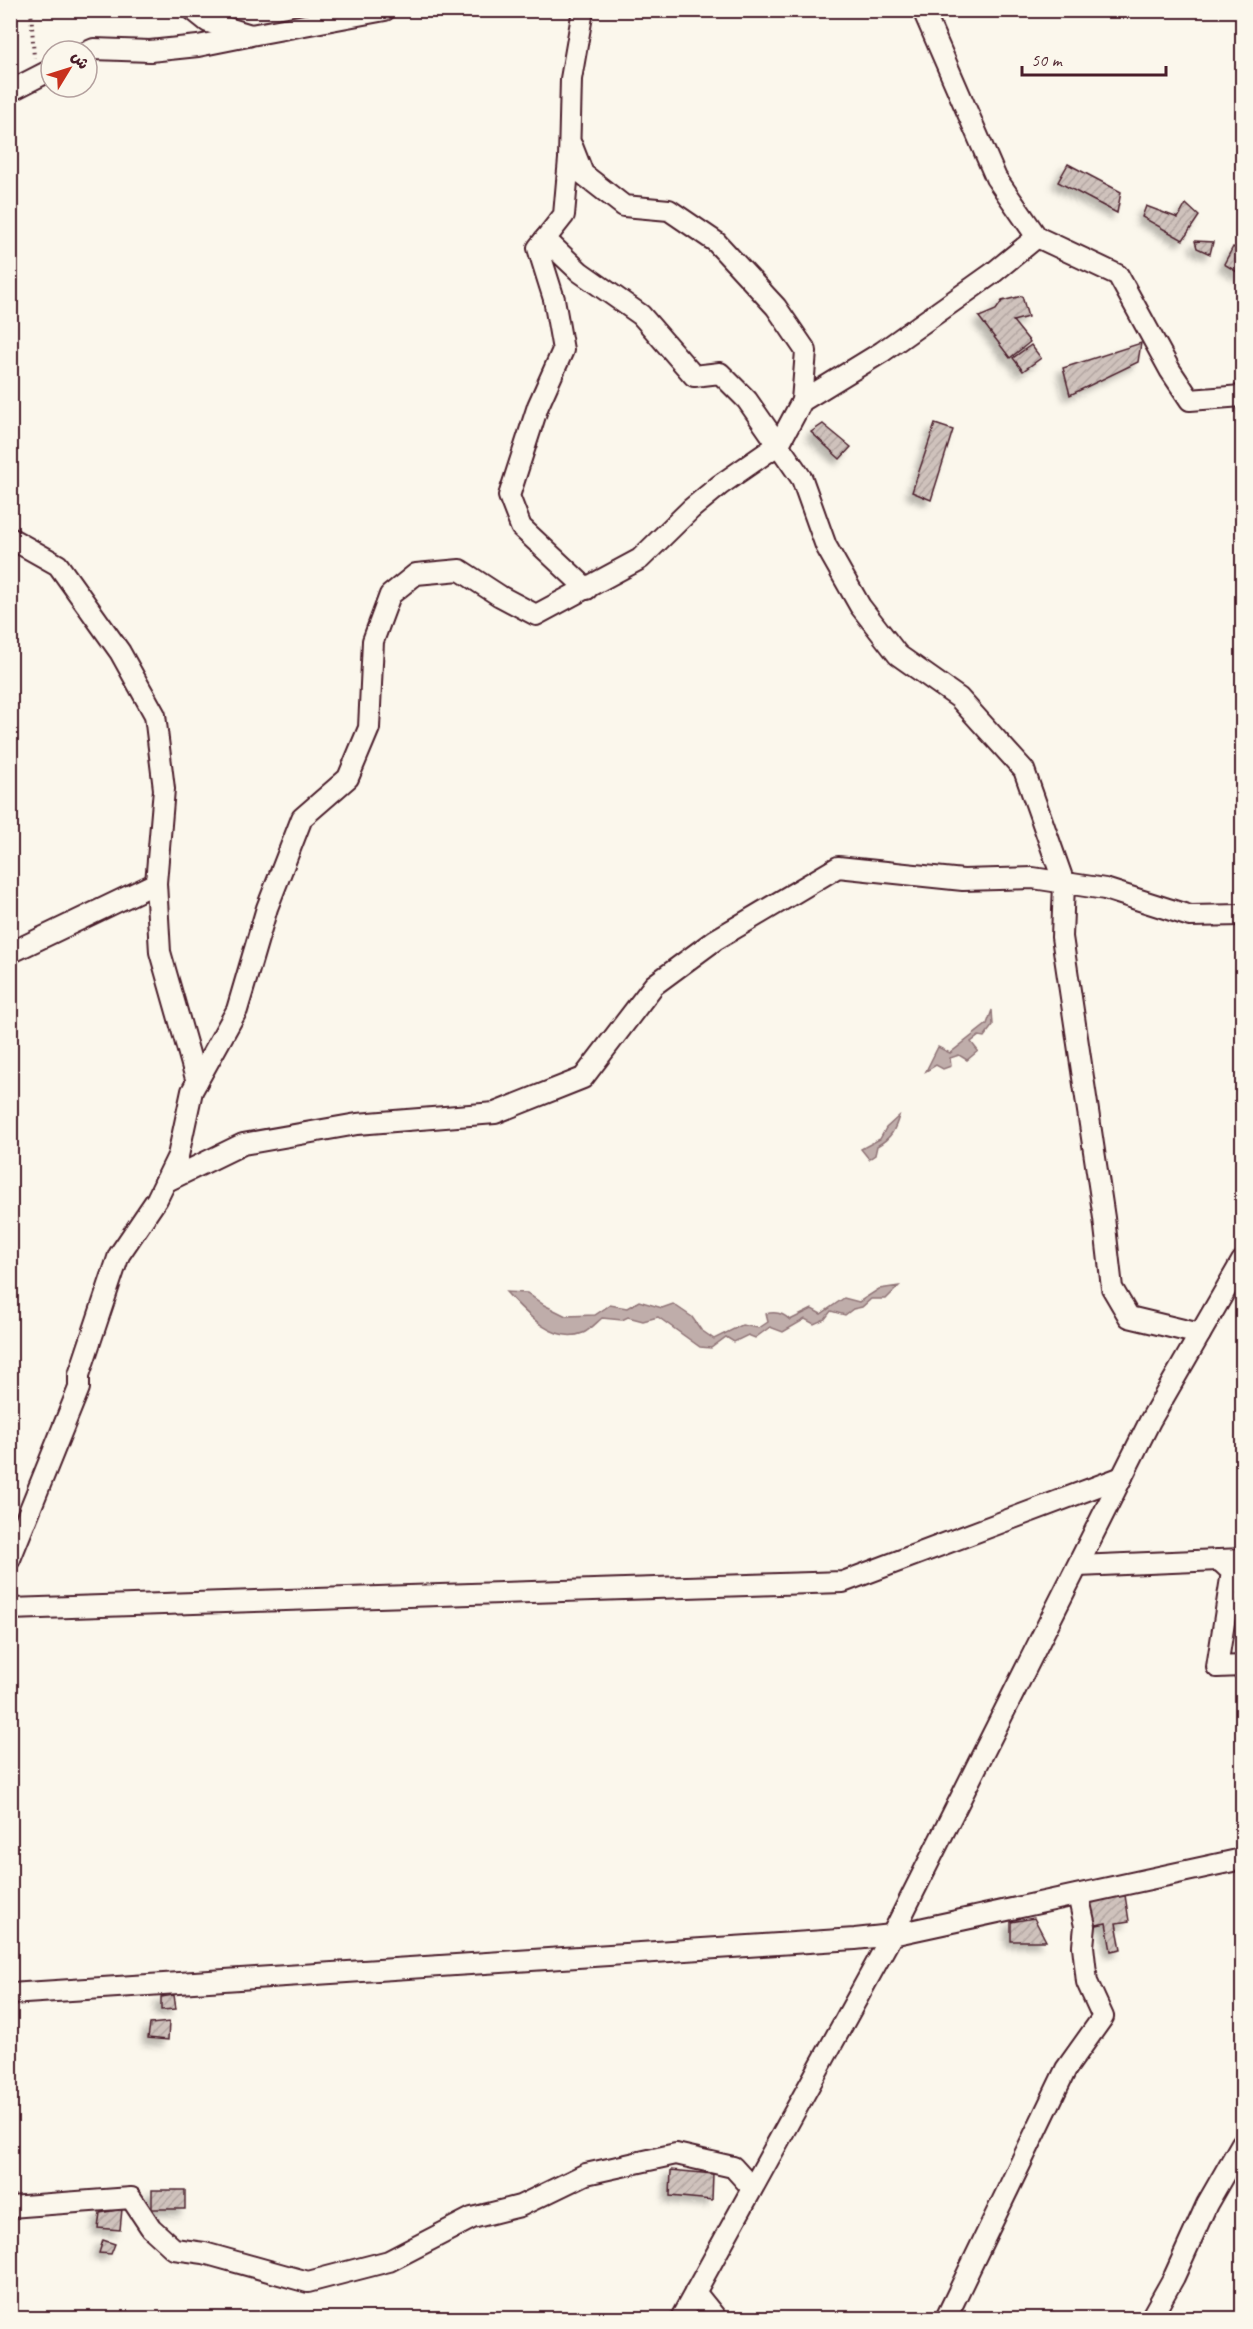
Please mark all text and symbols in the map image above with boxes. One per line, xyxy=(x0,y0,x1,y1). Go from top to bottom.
north arrow xyxy=(39,39,99,99)
scale bar xyxy=(1022,39,1166,77)
text: ش xyxy=(67,47,93,73)
text: 50 m xyxy=(1031,49,1064,71)

